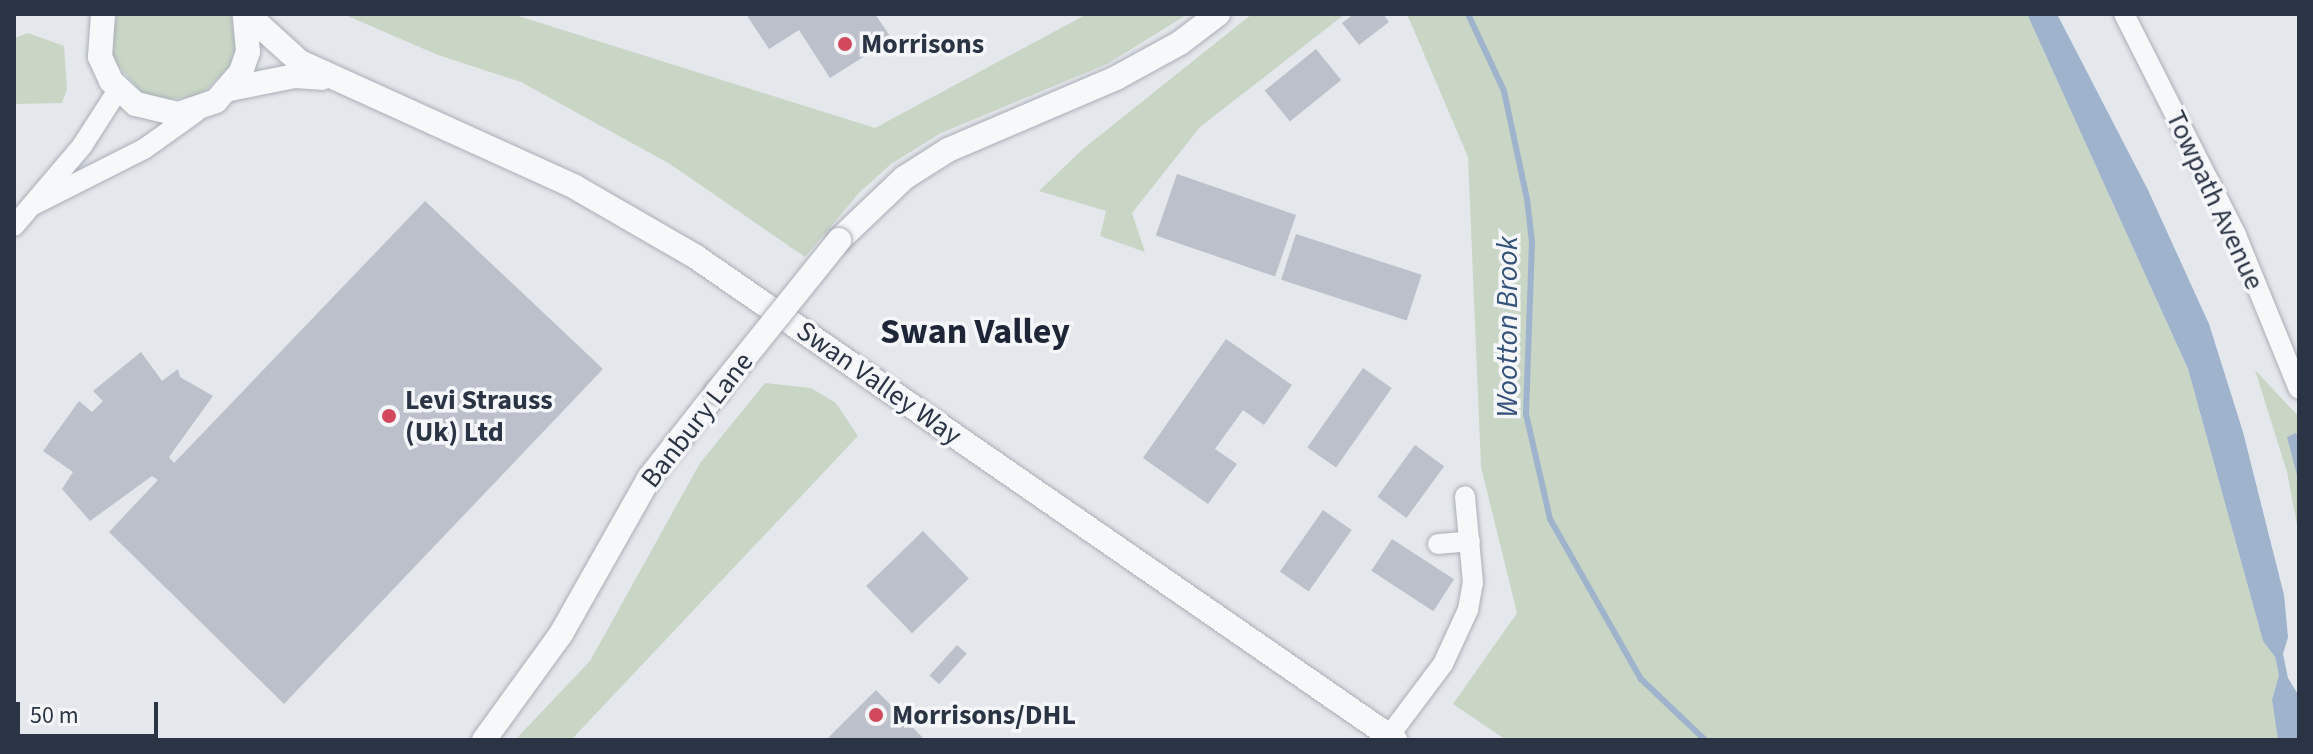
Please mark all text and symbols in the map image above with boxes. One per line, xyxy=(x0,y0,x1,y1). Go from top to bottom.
place label: Morrisons xyxy=(861,27,984,61)
marker: Morrisons xyxy=(836,35,854,53)
street label: Towpath Avenue xyxy=(2159,105,2271,295)
water label: Wootton Brook xyxy=(1490,236,1526,418)
district label: Swan Valley xyxy=(880,310,1070,354)
street label: Swan Valley Way xyxy=(790,314,968,452)
street label: Banbury Lane xyxy=(634,346,760,494)
place label: Levi Strauss (Uk) Ltd xyxy=(405,383,553,449)
marker: Levi Strauss (Uk) Ltd xyxy=(380,407,398,425)
scale bar xyxy=(20,686,162,736)
text: 50 m xyxy=(30,698,79,733)
place label: Morrisons/DHL xyxy=(892,698,1076,732)
marker: Morrisons/DHL xyxy=(867,706,885,724)

